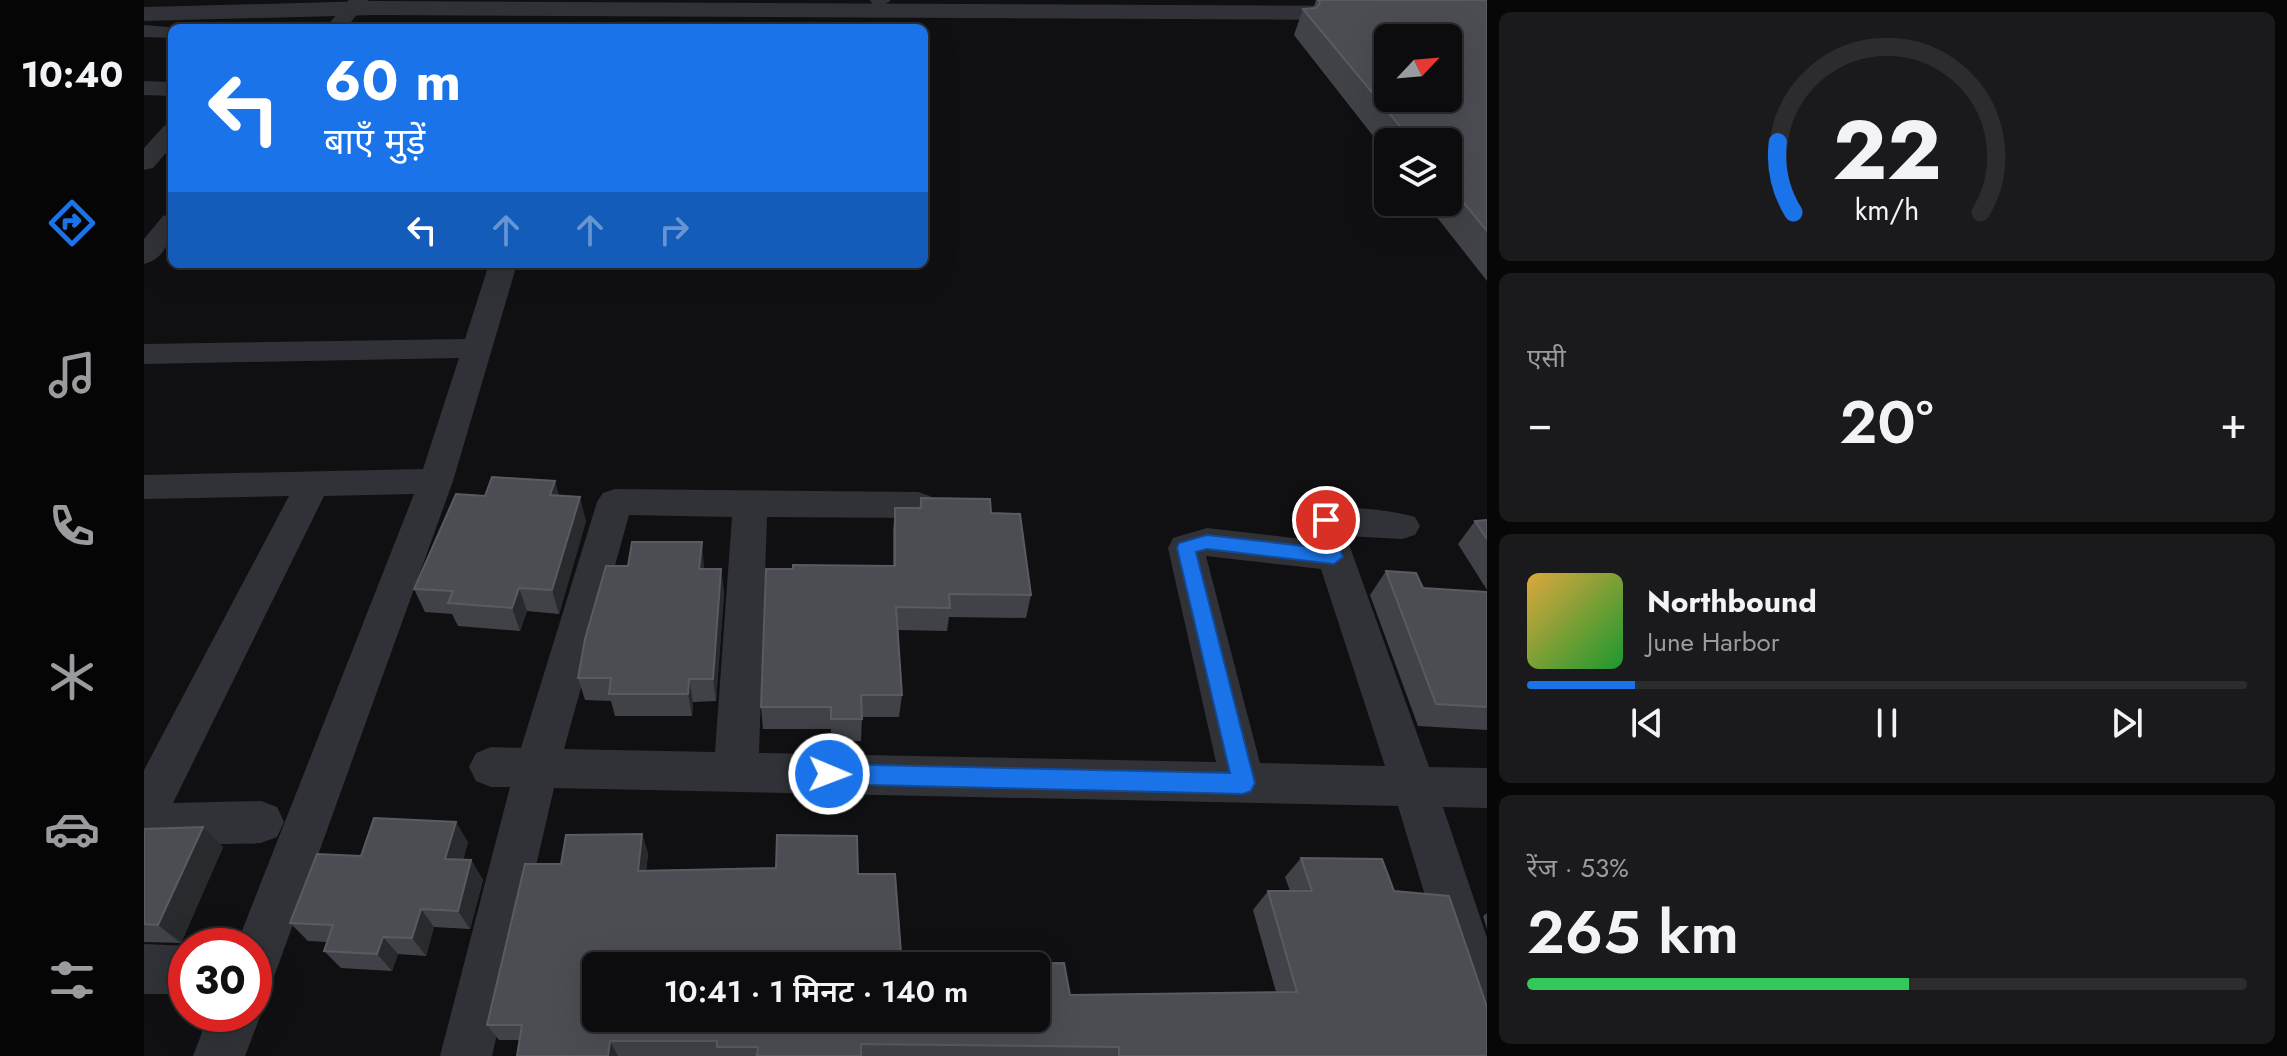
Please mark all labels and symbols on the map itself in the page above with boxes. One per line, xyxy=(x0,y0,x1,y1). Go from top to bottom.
north arrow xyxy=(1374,24,1462,112)
pin xyxy=(1292,486,1360,554)
position arrow xyxy=(787,732,871,816)
speed limit sign: 30 xyxy=(168,928,272,1032)

